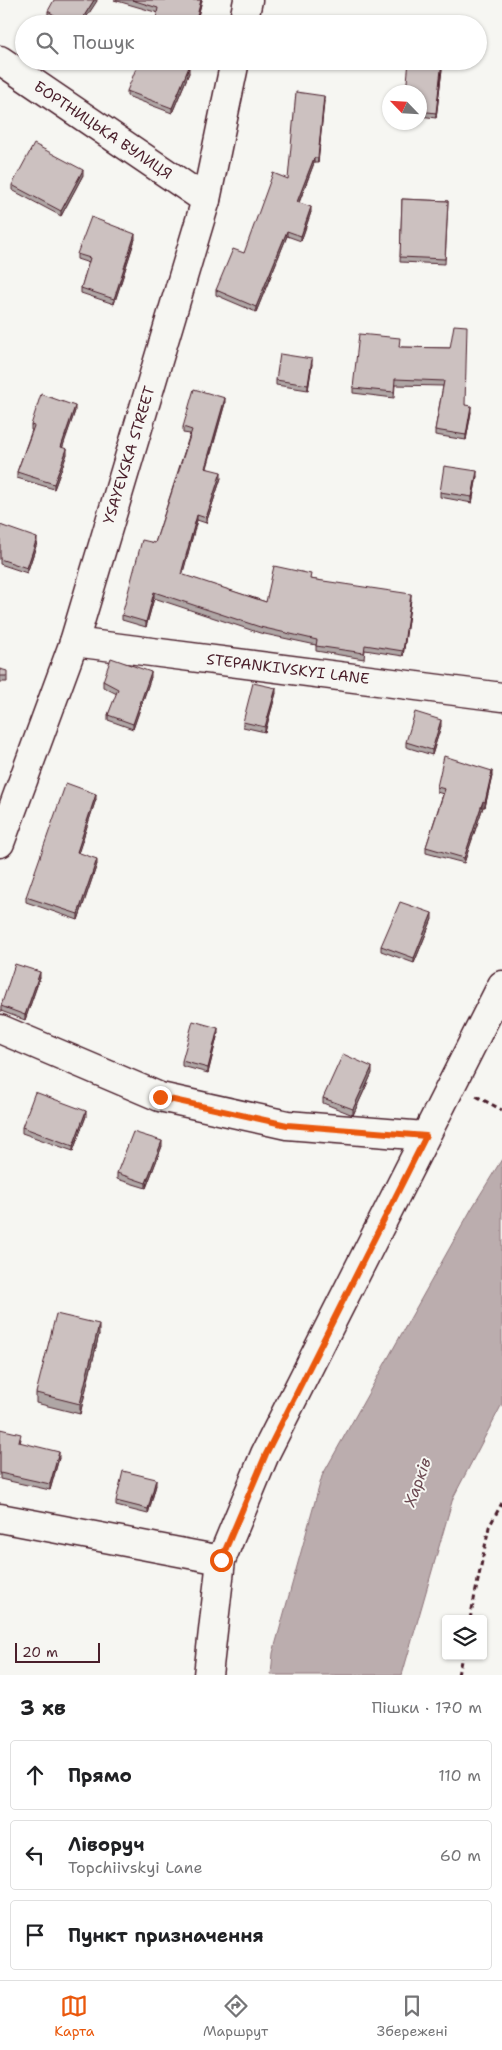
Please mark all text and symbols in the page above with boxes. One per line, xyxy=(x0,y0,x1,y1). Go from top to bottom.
search box xyxy=(15,15,487,70)
icon: search xyxy=(33,29,61,57)
text: Пошук xyxy=(73,30,135,55)
street label: БОРТНИЦЬКА ВУЛИЦЯ xyxy=(30,76,176,184)
north arrow xyxy=(382,85,427,130)
street label: YSAYEVSKA STREET xyxy=(99,384,159,526)
street label: STEPANKIVSKYI LANE xyxy=(205,649,371,689)
route end xyxy=(149,1086,172,1109)
water label: Харків xyxy=(399,1454,436,1510)
route start xyxy=(210,1549,233,1572)
map controls xyxy=(442,1615,487,1660)
button: layers xyxy=(442,1615,487,1660)
scale bar xyxy=(15,1640,100,1663)
text: 20 m xyxy=(22,1643,58,1661)
text: 3 хв xyxy=(20,1694,66,1722)
text: Пішки · 170 m xyxy=(372,1697,482,1718)
icon: ahead xyxy=(21,1761,49,1789)
text: Прямо xyxy=(68,1763,132,1788)
text: 110 m xyxy=(438,1765,481,1786)
text: Ліворуч xyxy=(68,1832,144,1857)
icon: left xyxy=(21,1841,49,1869)
text: 60 m xyxy=(440,1845,481,1866)
text: Topchiivskyi Lane xyxy=(68,1857,202,1878)
icon: arrive xyxy=(21,1921,49,1949)
text: Пункт призначення xyxy=(68,1923,264,1948)
tab: Карта xyxy=(54,1992,94,2040)
tab: Маршрут xyxy=(203,1992,268,2040)
tab: Збережені xyxy=(377,1992,448,2040)

